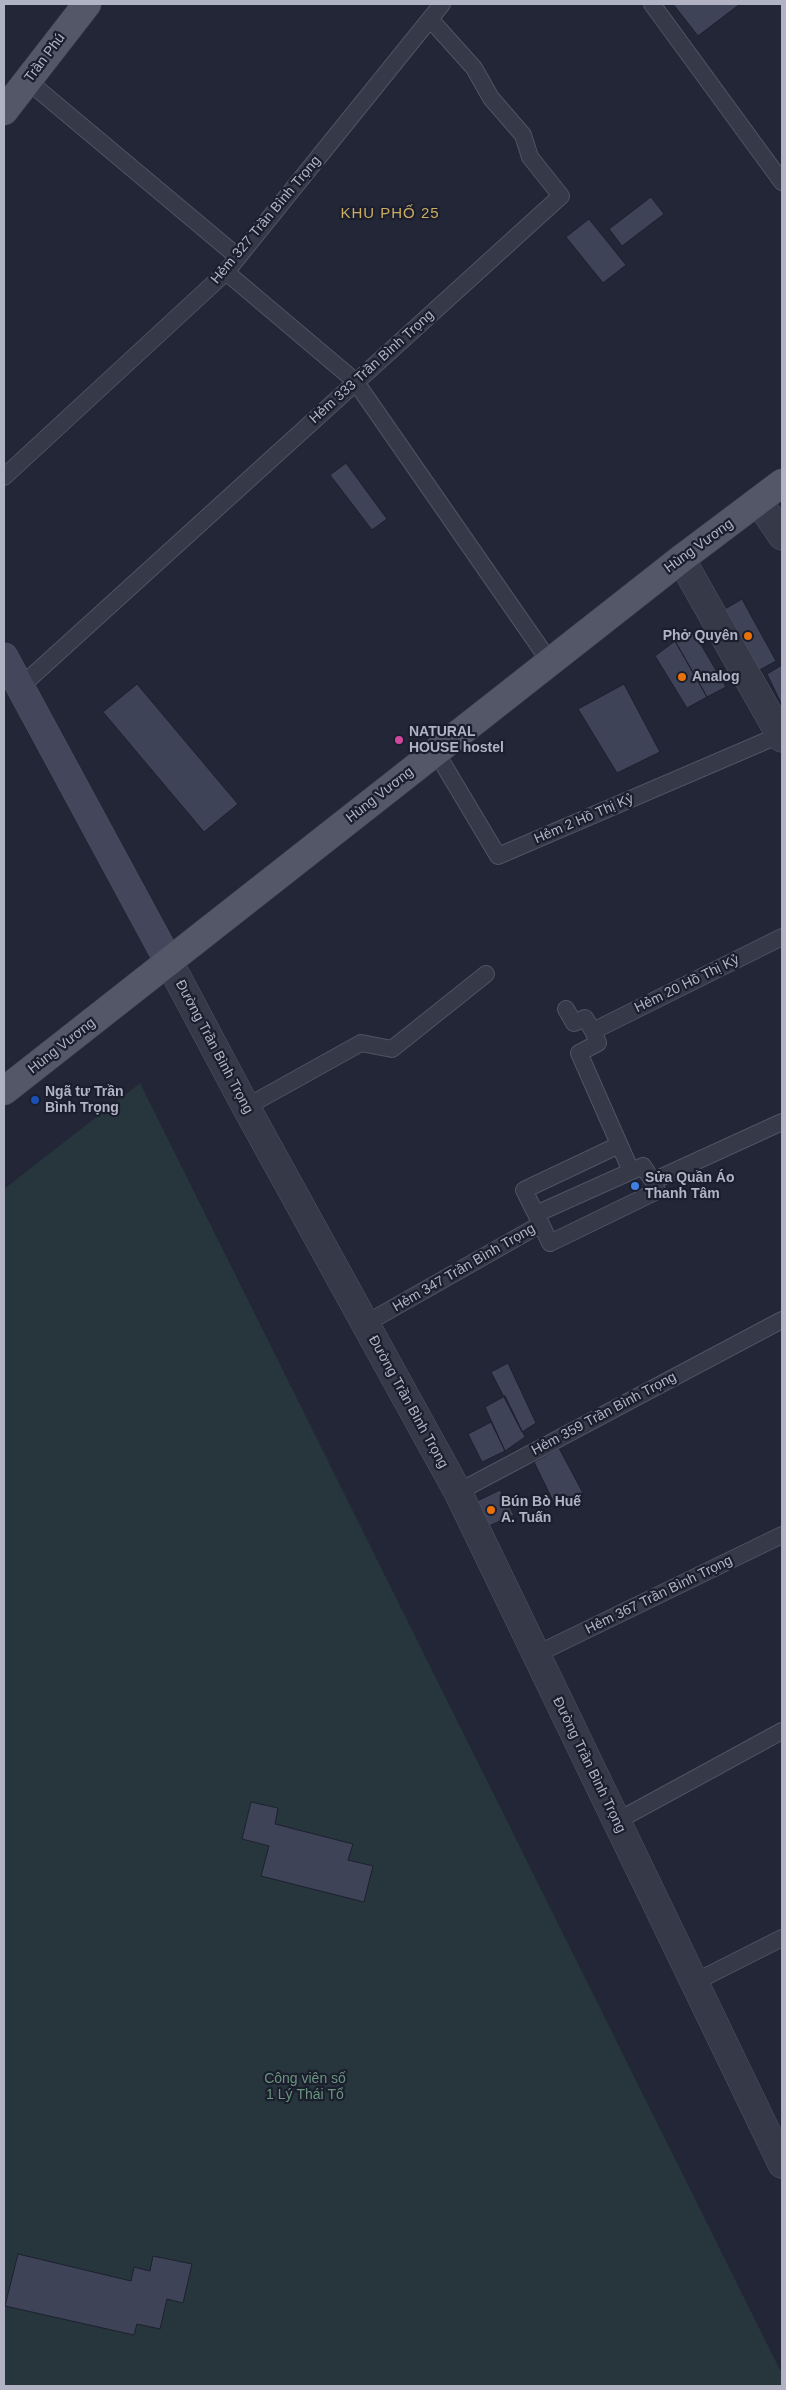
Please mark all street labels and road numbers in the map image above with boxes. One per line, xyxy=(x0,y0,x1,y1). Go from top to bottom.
street label: Trần Phú xyxy=(21,30,69,86)
street label: Hẻm 327 Trần Bình Trọng xyxy=(208,153,324,287)
street label: Hẻm 333 Trần Bình Trọng xyxy=(306,307,438,427)
street label: Hùng Vương xyxy=(661,515,737,577)
street label: Hùng Vương xyxy=(343,764,417,826)
street label: Hẻm 2 Hồ Thị Kỷ xyxy=(532,790,636,848)
street label: Hẻm 20 Hồ Thị Kỷ xyxy=(632,951,742,1017)
street label: Đường Trần Bình Trọng xyxy=(172,977,256,1117)
street label: Hùng Vương xyxy=(25,1015,99,1077)
street label: Hẻm 347 Trần Bình Trọng xyxy=(390,1220,538,1316)
street label: Đường Trần Bình Trọng xyxy=(365,1333,451,1471)
street label: Hẻm 359 Trần Bình Trọng xyxy=(529,1369,679,1459)
street label: Hẻm 367 Trần Bình Trọng xyxy=(583,1552,735,1638)
street label: Đường Trần Bình Trọng xyxy=(549,1694,629,1836)

